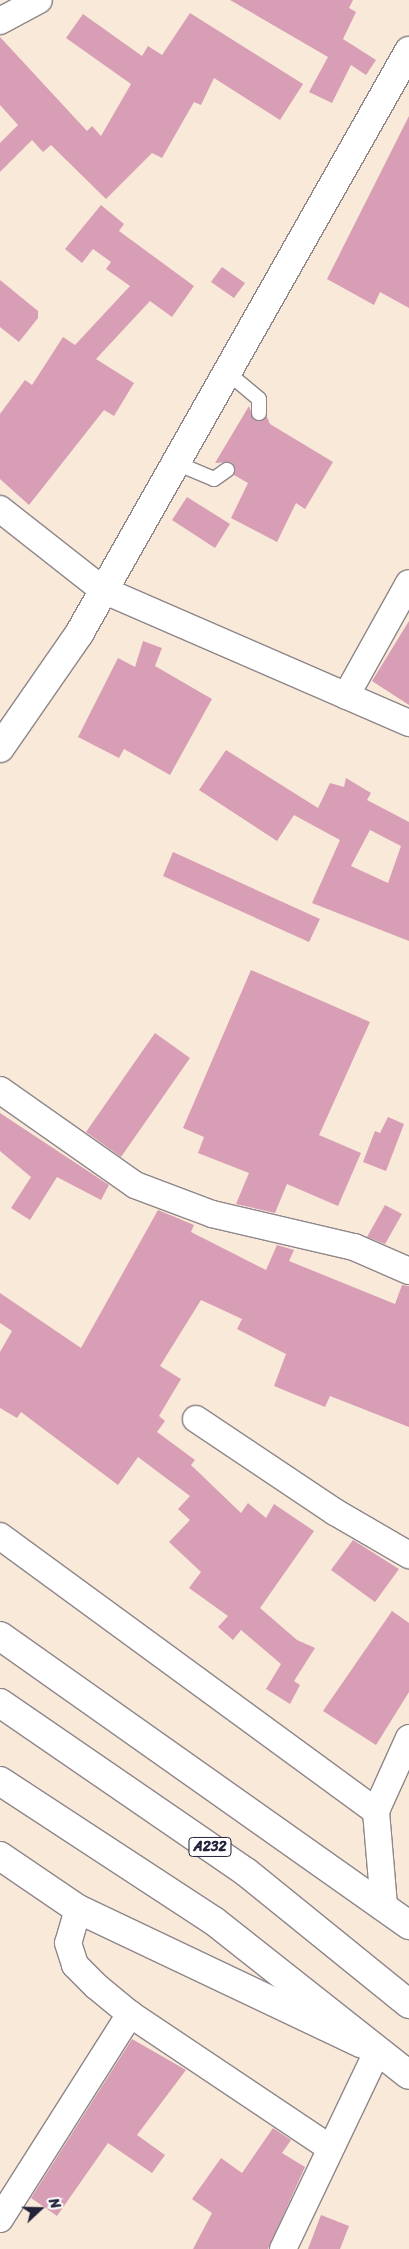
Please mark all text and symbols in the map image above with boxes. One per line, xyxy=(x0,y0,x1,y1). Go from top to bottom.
road number: A232 xyxy=(188,1835,232,1858)
north arrow xyxy=(15,2184,65,2234)
text: N xyxy=(41,2194,68,2212)

